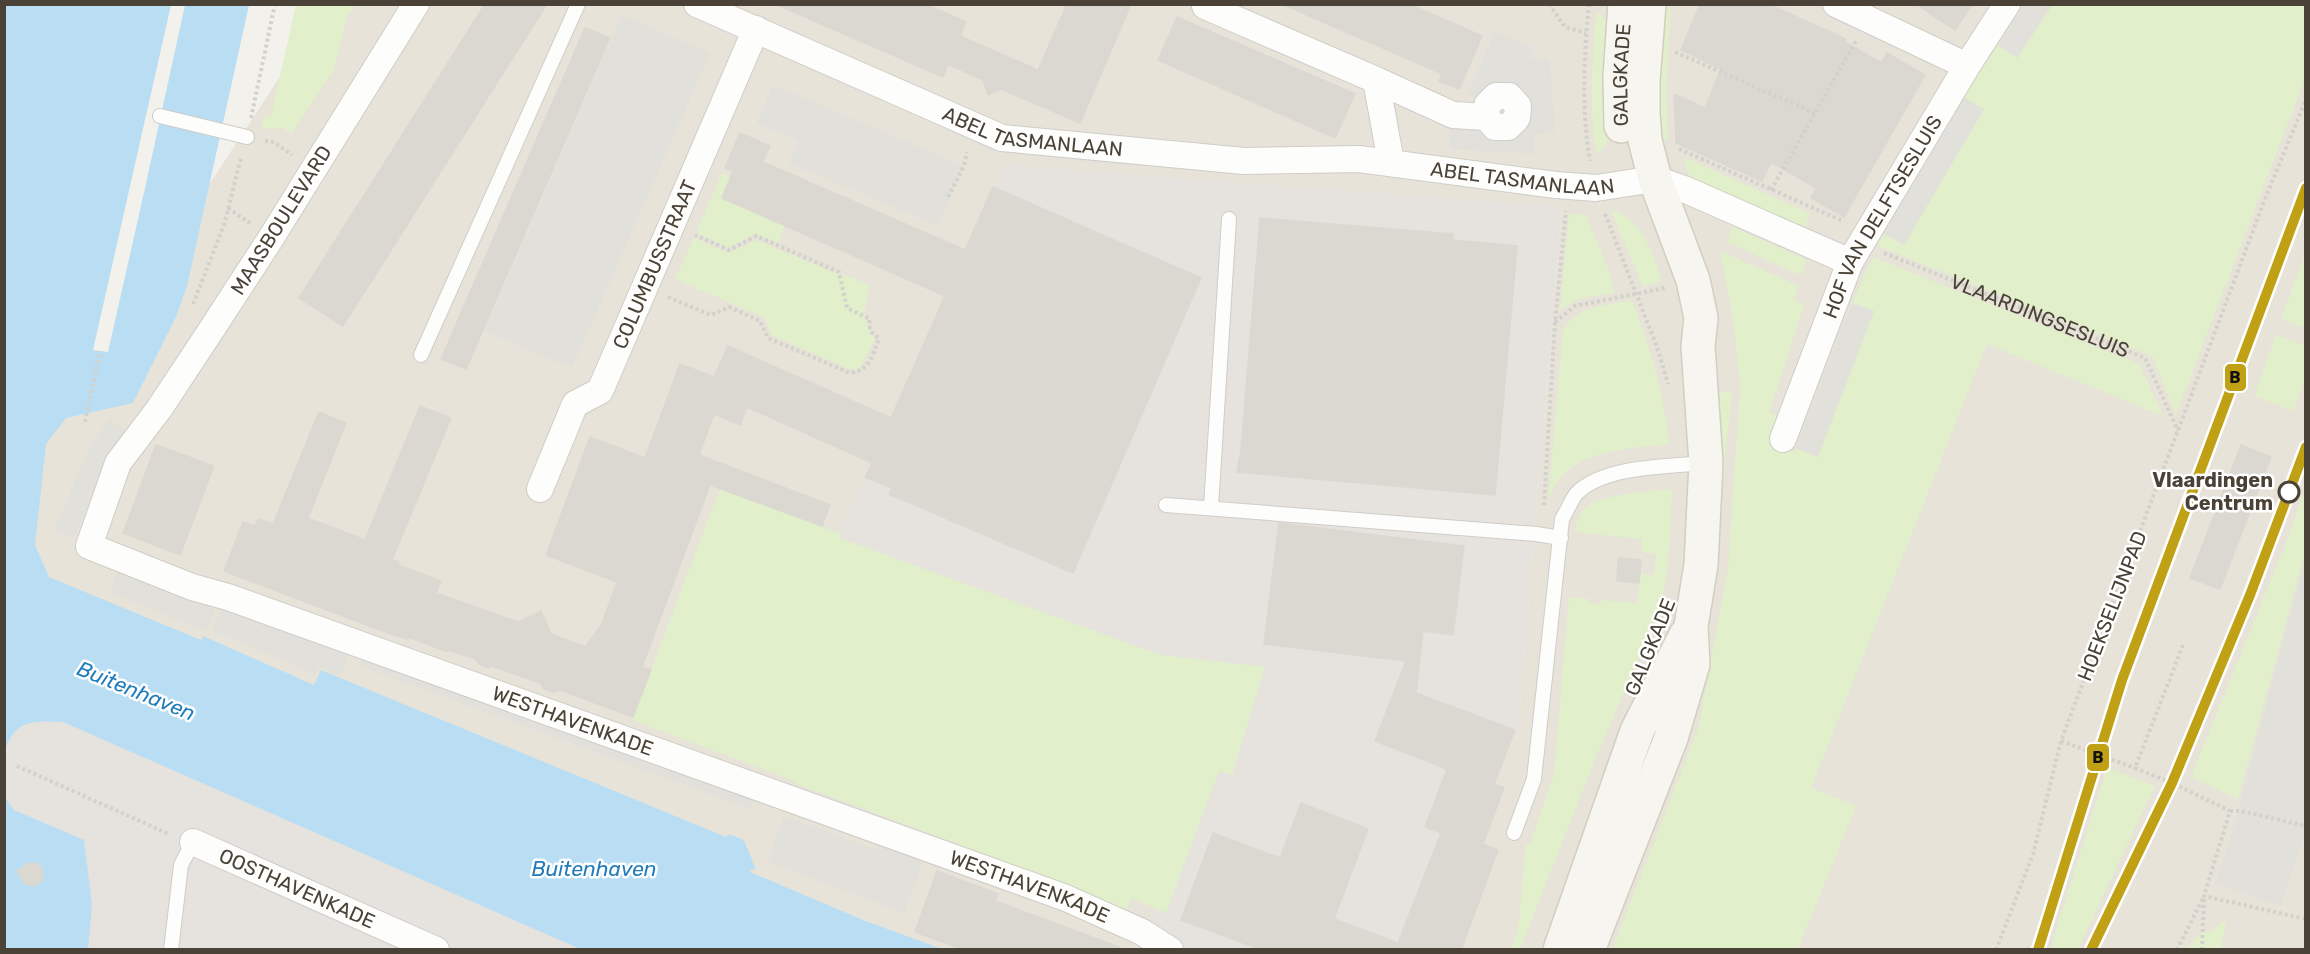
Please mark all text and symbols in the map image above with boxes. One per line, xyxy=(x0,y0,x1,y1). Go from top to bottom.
street label: GALGKADE xyxy=(1608,23,1636,127)
street label: ABEL TASMANLAAN xyxy=(939,101,1124,161)
street label: HOF VAN DELFTSESLUIS xyxy=(1818,111,1947,322)
street label: MAASBOULEVARD xyxy=(225,141,337,299)
street label: ABEL TASMANLAAN xyxy=(1429,157,1616,200)
street label: COLUMBUSSTRAAT xyxy=(608,176,702,352)
street label: VLAARDINGSESLUIS xyxy=(1947,269,2133,362)
line badge: B xyxy=(2224,363,2247,392)
text: B xyxy=(2229,368,2241,387)
place label: Vlaardingen Centrum xyxy=(2152,468,2273,515)
marker: Vlaardingen Centrum xyxy=(2278,481,2300,503)
street label: HOEKSELIJNPAD xyxy=(2072,528,2152,684)
street label: GALGKADE xyxy=(1620,595,1680,699)
water label: Buitenhaven xyxy=(74,656,199,726)
street label: WESTHAVENKADE xyxy=(489,681,656,761)
line badge: B xyxy=(2086,743,2110,772)
text: B xyxy=(2092,748,2104,767)
street label: OOSTHAVENKADE xyxy=(215,843,379,933)
street label: WESTHAVENKADE xyxy=(946,845,1113,928)
water label: Buitenhaven xyxy=(531,856,657,881)

